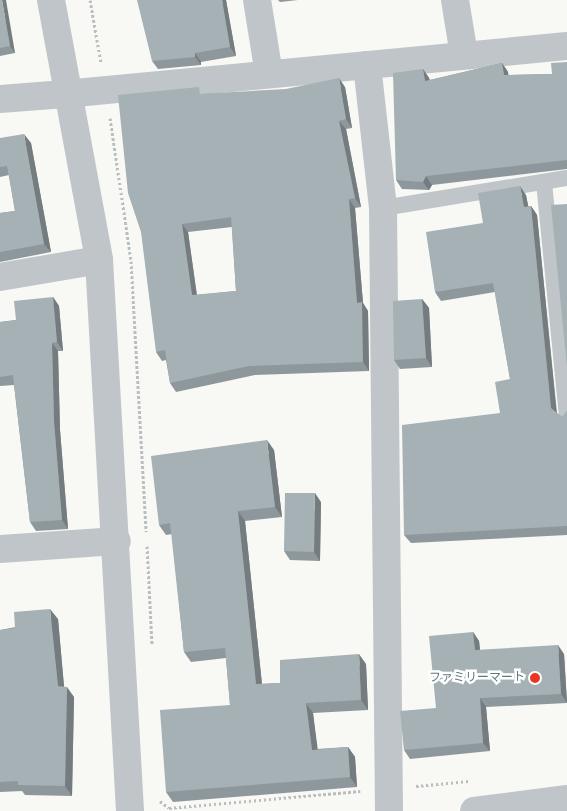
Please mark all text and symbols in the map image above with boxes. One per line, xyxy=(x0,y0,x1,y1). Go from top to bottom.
place label: ファミリーマート xyxy=(429,671,525,685)
marker: ファミリーマート xyxy=(529,672,541,684)

